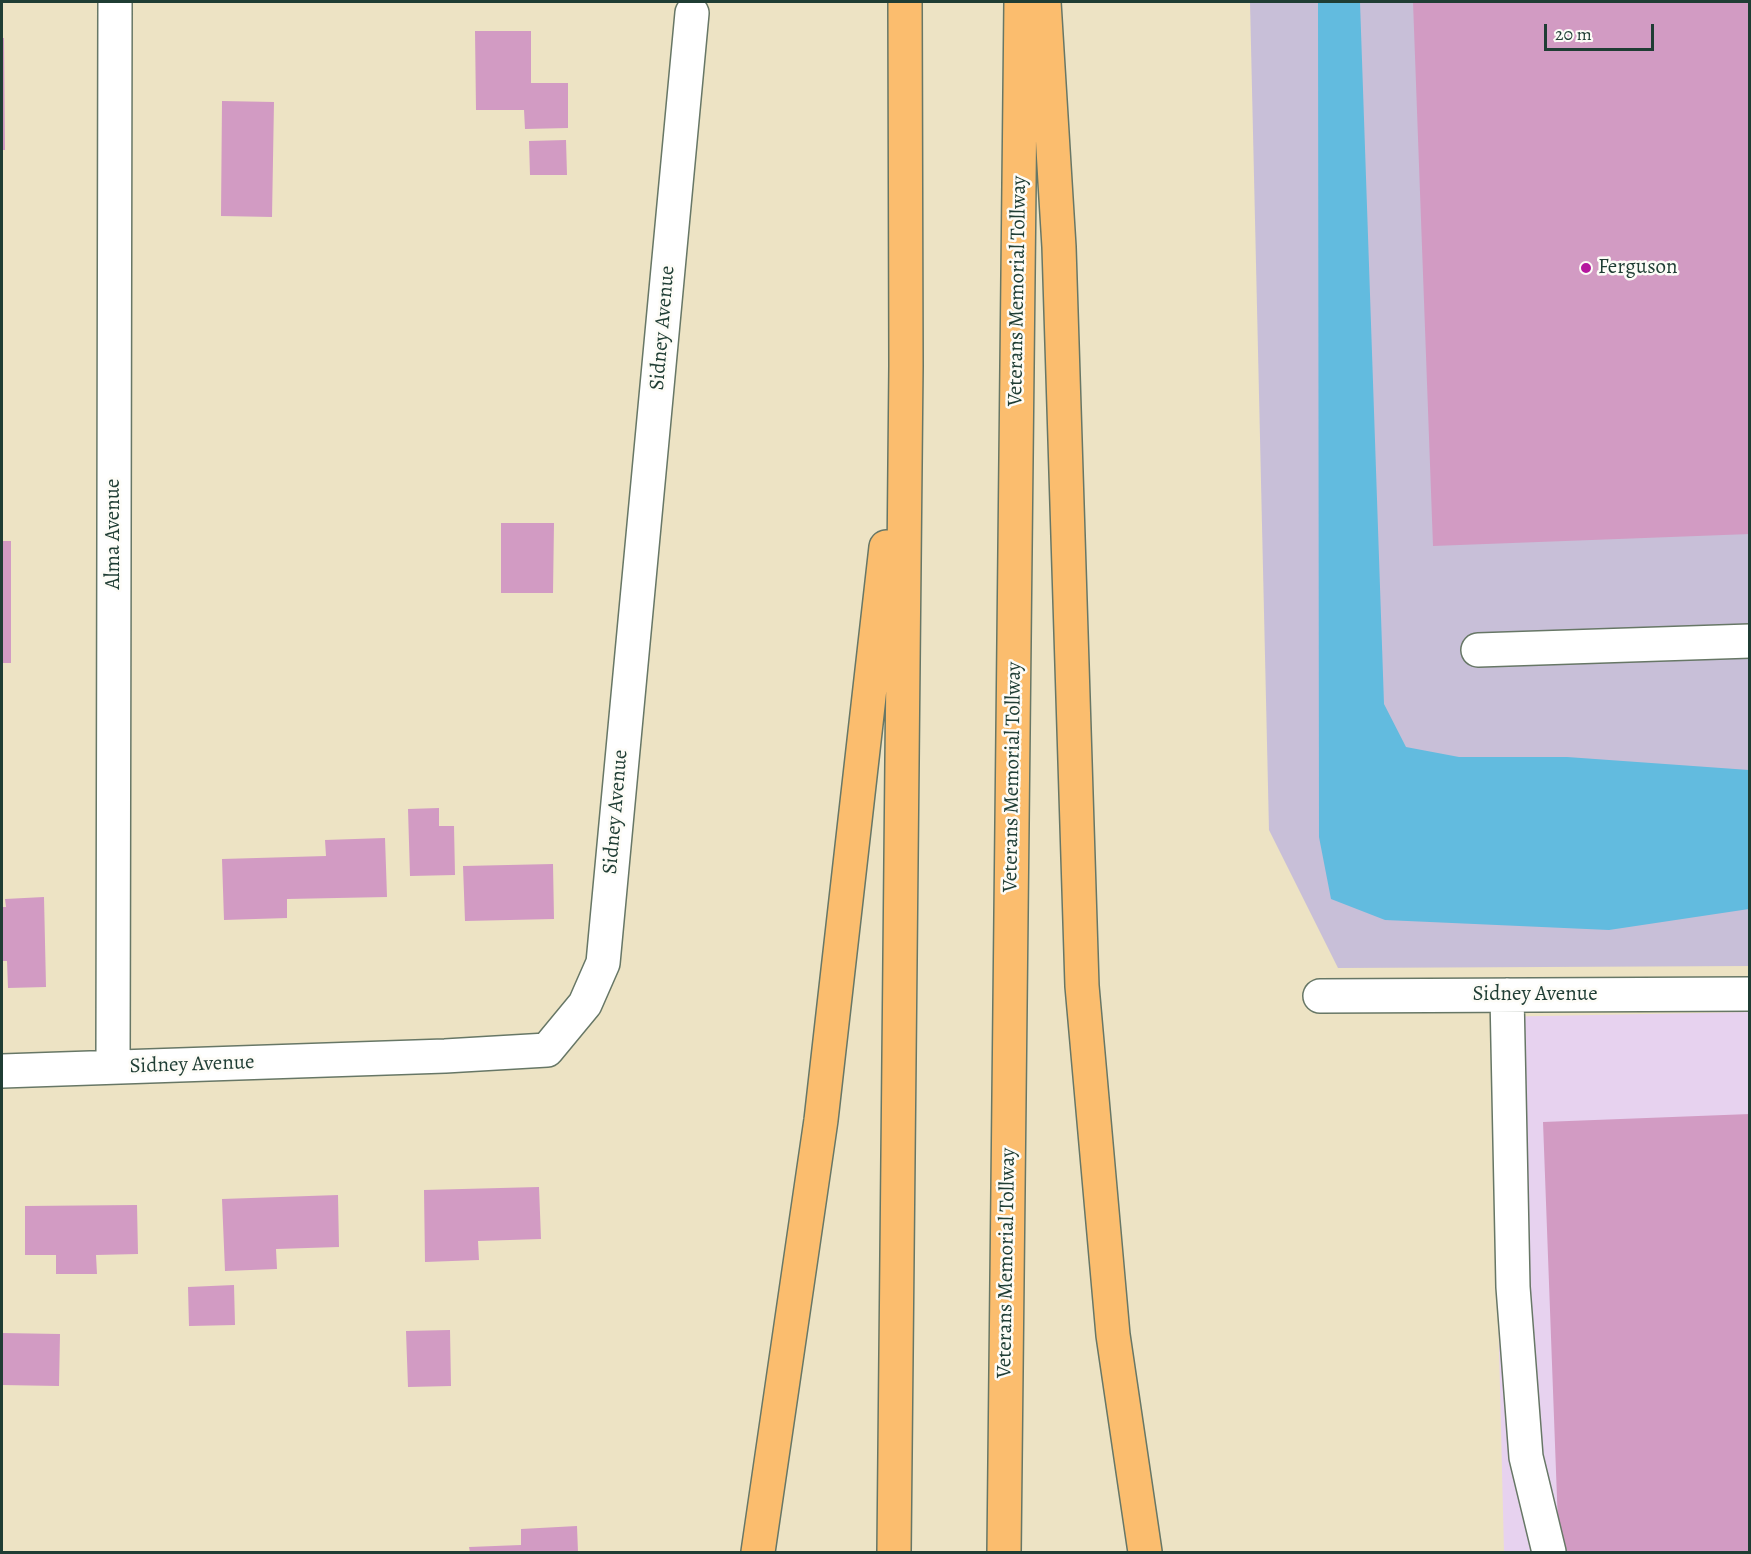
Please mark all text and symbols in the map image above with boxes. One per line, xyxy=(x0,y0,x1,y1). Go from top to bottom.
scale bar xyxy=(1547,12,1656,50)
text: 20 m xyxy=(1555,22,1592,46)
street label: Veterans Memorial Tollway xyxy=(1003,176,1033,406)
place label: Ferguson xyxy=(1598,255,1678,281)
marker: Ferguson xyxy=(1579,261,1593,275)
street label: Sidney Avenue xyxy=(645,265,681,391)
street label: Alma Avenue xyxy=(101,479,127,589)
street label: Veterans Memorial Tollway xyxy=(998,662,1028,892)
street label: Sidney Avenue xyxy=(598,749,634,875)
street label: Sidney Avenue xyxy=(1472,982,1598,1008)
street label: Sidney Avenue xyxy=(129,1050,255,1080)
street label: Veterans Memorial Tollway xyxy=(992,1148,1022,1378)

